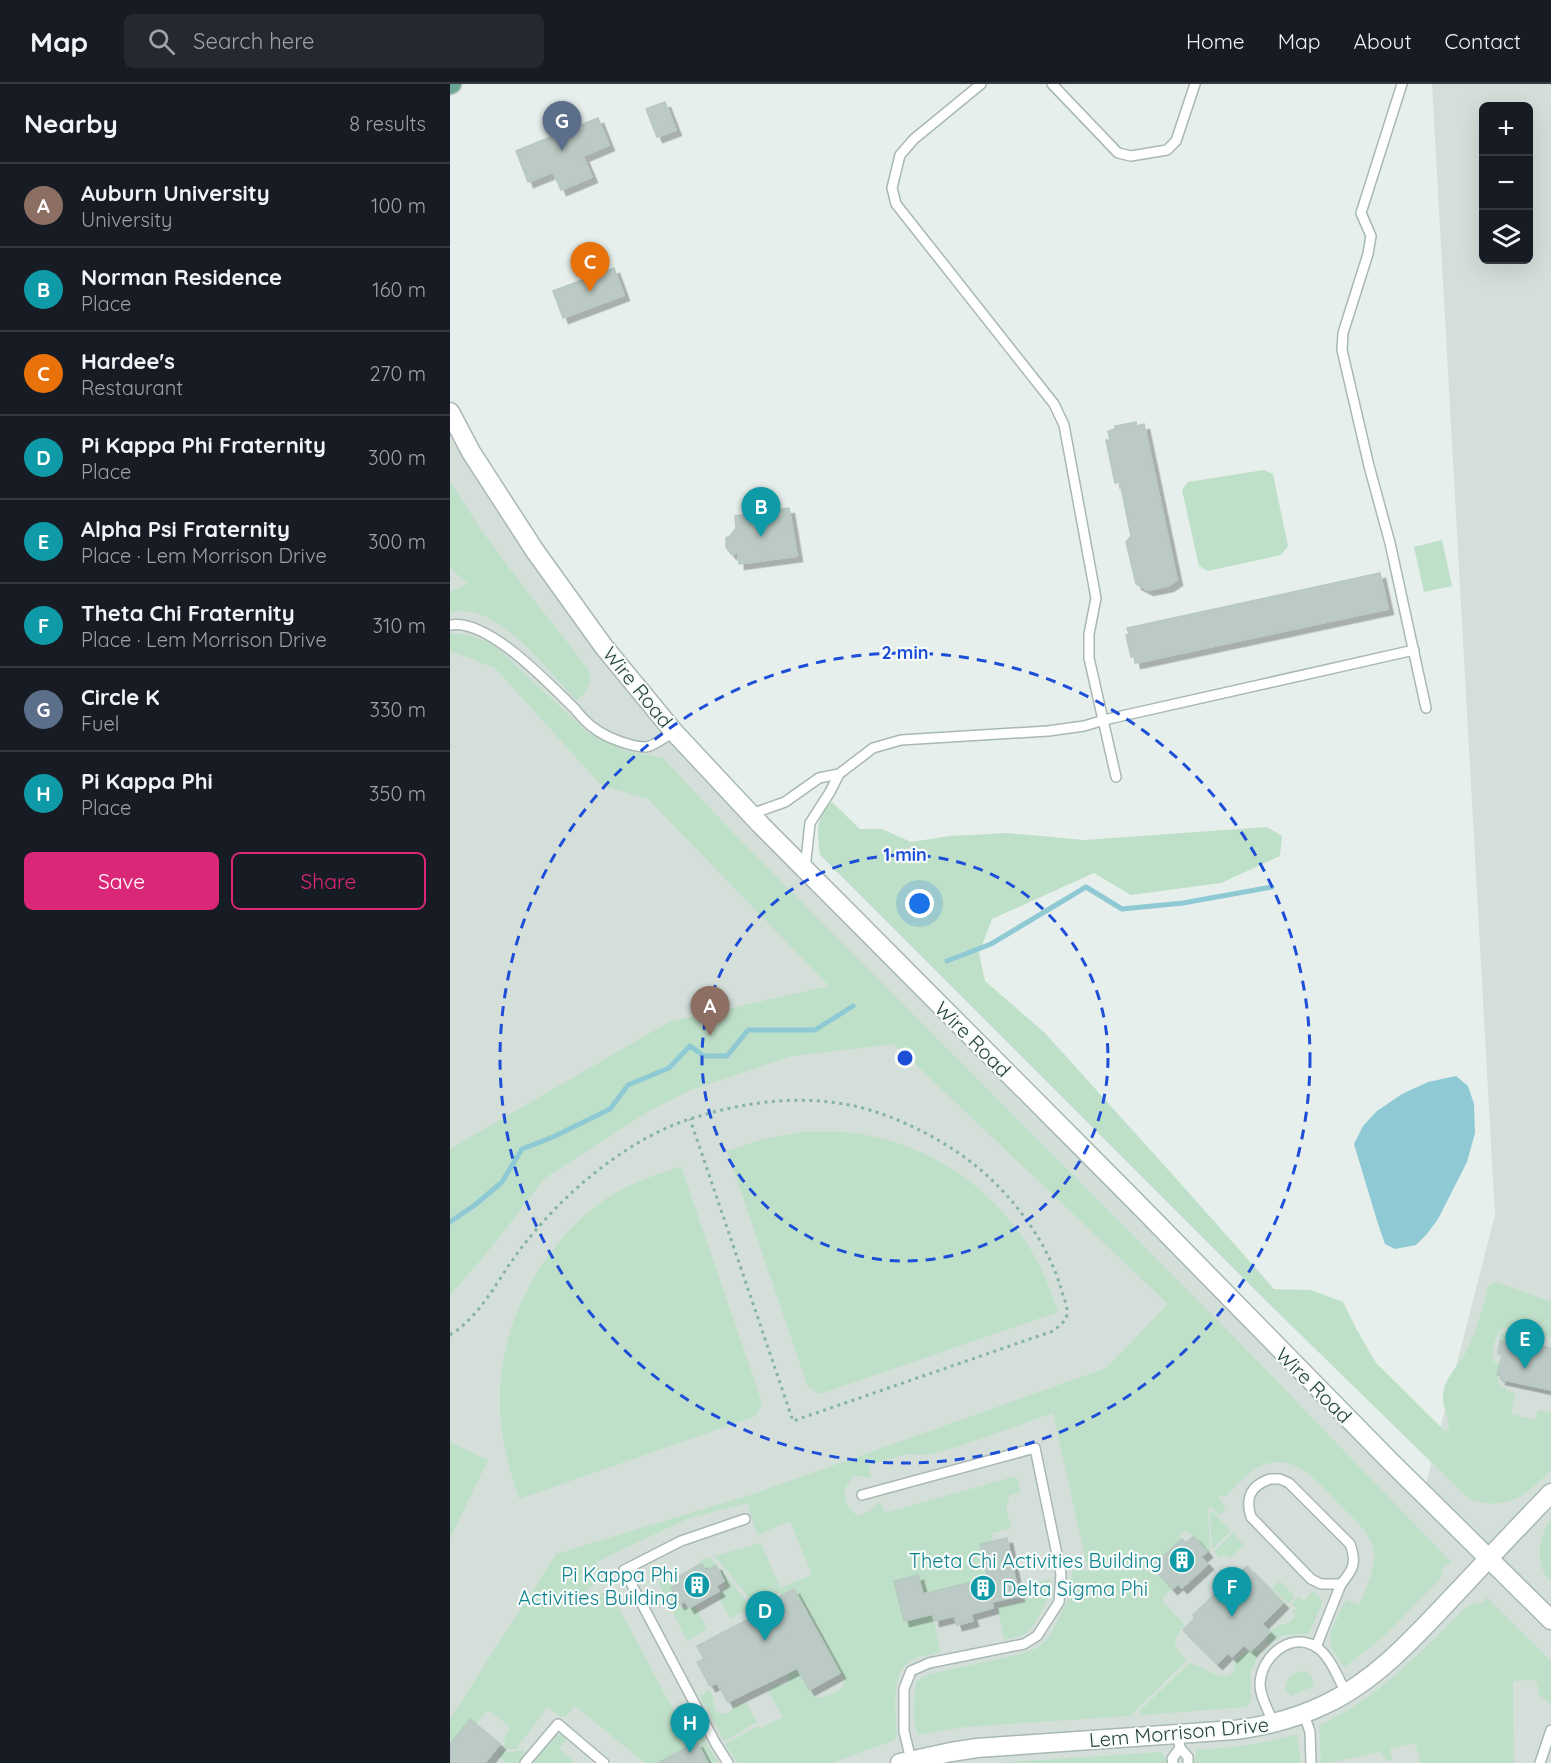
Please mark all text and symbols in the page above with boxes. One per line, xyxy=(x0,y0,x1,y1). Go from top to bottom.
search box xyxy=(124,14,544,68)
text: Map xyxy=(30,24,88,59)
icon: search xyxy=(145,25,178,58)
text: Search here xyxy=(193,27,315,55)
text: Home xyxy=(1186,28,1245,54)
text: Map xyxy=(1278,28,1321,54)
text: About xyxy=(1354,28,1412,54)
text: Contact xyxy=(1445,28,1521,54)
pin: G xyxy=(542,101,582,151)
map controls xyxy=(1479,102,1533,264)
button: + xyxy=(1479,102,1533,156)
text: Nearby xyxy=(24,107,118,140)
text: 8 results xyxy=(349,111,426,136)
button: − xyxy=(1479,156,1533,210)
text: Auburn University xyxy=(81,179,270,207)
text: A xyxy=(37,193,50,218)
text: 100 m xyxy=(371,193,426,218)
text: University xyxy=(81,207,172,232)
button: layers xyxy=(1479,210,1533,264)
pin: C xyxy=(570,242,610,292)
text: Norman Residence xyxy=(81,263,282,291)
text: B xyxy=(37,277,50,302)
text: 160 m xyxy=(372,277,426,302)
text: Place xyxy=(81,291,131,316)
text: Hardee's xyxy=(81,347,175,375)
text: C xyxy=(37,361,50,386)
text: 270 m xyxy=(369,361,426,386)
text: Restaurant xyxy=(81,375,183,400)
text: Pi Kappa Phi Fraternity xyxy=(81,431,326,459)
text: D xyxy=(36,445,51,470)
text: 300 m xyxy=(368,445,426,470)
text: Place xyxy=(81,459,131,484)
pin: B xyxy=(742,488,780,537)
text: Alpha Psi Fraternity xyxy=(81,515,290,543)
text: E xyxy=(38,529,49,554)
text: 300 m xyxy=(368,529,426,554)
text: Place · Lem Morrison Drive xyxy=(81,543,327,568)
text: Theta Chi Fraternity xyxy=(81,599,295,627)
text: F xyxy=(38,613,49,638)
text: 310 m xyxy=(373,613,426,638)
text: Place · Lem Morrison Drive xyxy=(81,627,327,652)
street label: Wire Road xyxy=(598,641,678,733)
text: 2 min xyxy=(882,641,928,664)
text: Circle K xyxy=(81,683,160,711)
text: G xyxy=(37,697,50,722)
text: 330 m xyxy=(369,697,426,722)
text: Fuel xyxy=(81,711,119,736)
text: Pi Kappa Phi xyxy=(81,767,213,795)
text: H xyxy=(36,781,51,806)
text: 350 m xyxy=(369,781,426,806)
text: Place xyxy=(81,795,131,820)
text: 1 min xyxy=(883,843,927,866)
button: Save xyxy=(24,852,219,910)
button: Share xyxy=(231,852,426,910)
your location xyxy=(905,889,934,918)
pin: A xyxy=(690,986,730,1036)
street label: Wire Road xyxy=(930,996,1016,1082)
centre of rings xyxy=(895,1048,915,1068)
pin: E xyxy=(1506,1320,1544,1369)
street label: Wire Road xyxy=(1271,1342,1357,1428)
building icon: Theta Chi Activities Building xyxy=(1167,1545,1197,1575)
place label: Theta Chi Activities Building xyxy=(909,1548,1162,1573)
place label: Pi Kappa Phi Activities Building xyxy=(518,1562,678,1610)
pin: F xyxy=(1212,1568,1252,1617)
building icon: Pi Kappa Phi Activities Building xyxy=(682,1570,712,1600)
building icon: Delta Sigma Phi xyxy=(968,1573,998,1603)
place label: Delta Sigma Phi xyxy=(1002,1576,1148,1601)
pin: D xyxy=(746,1592,784,1641)
pin: H xyxy=(670,1704,710,1753)
street label: Lem Morrison Drive xyxy=(1088,1712,1270,1752)

